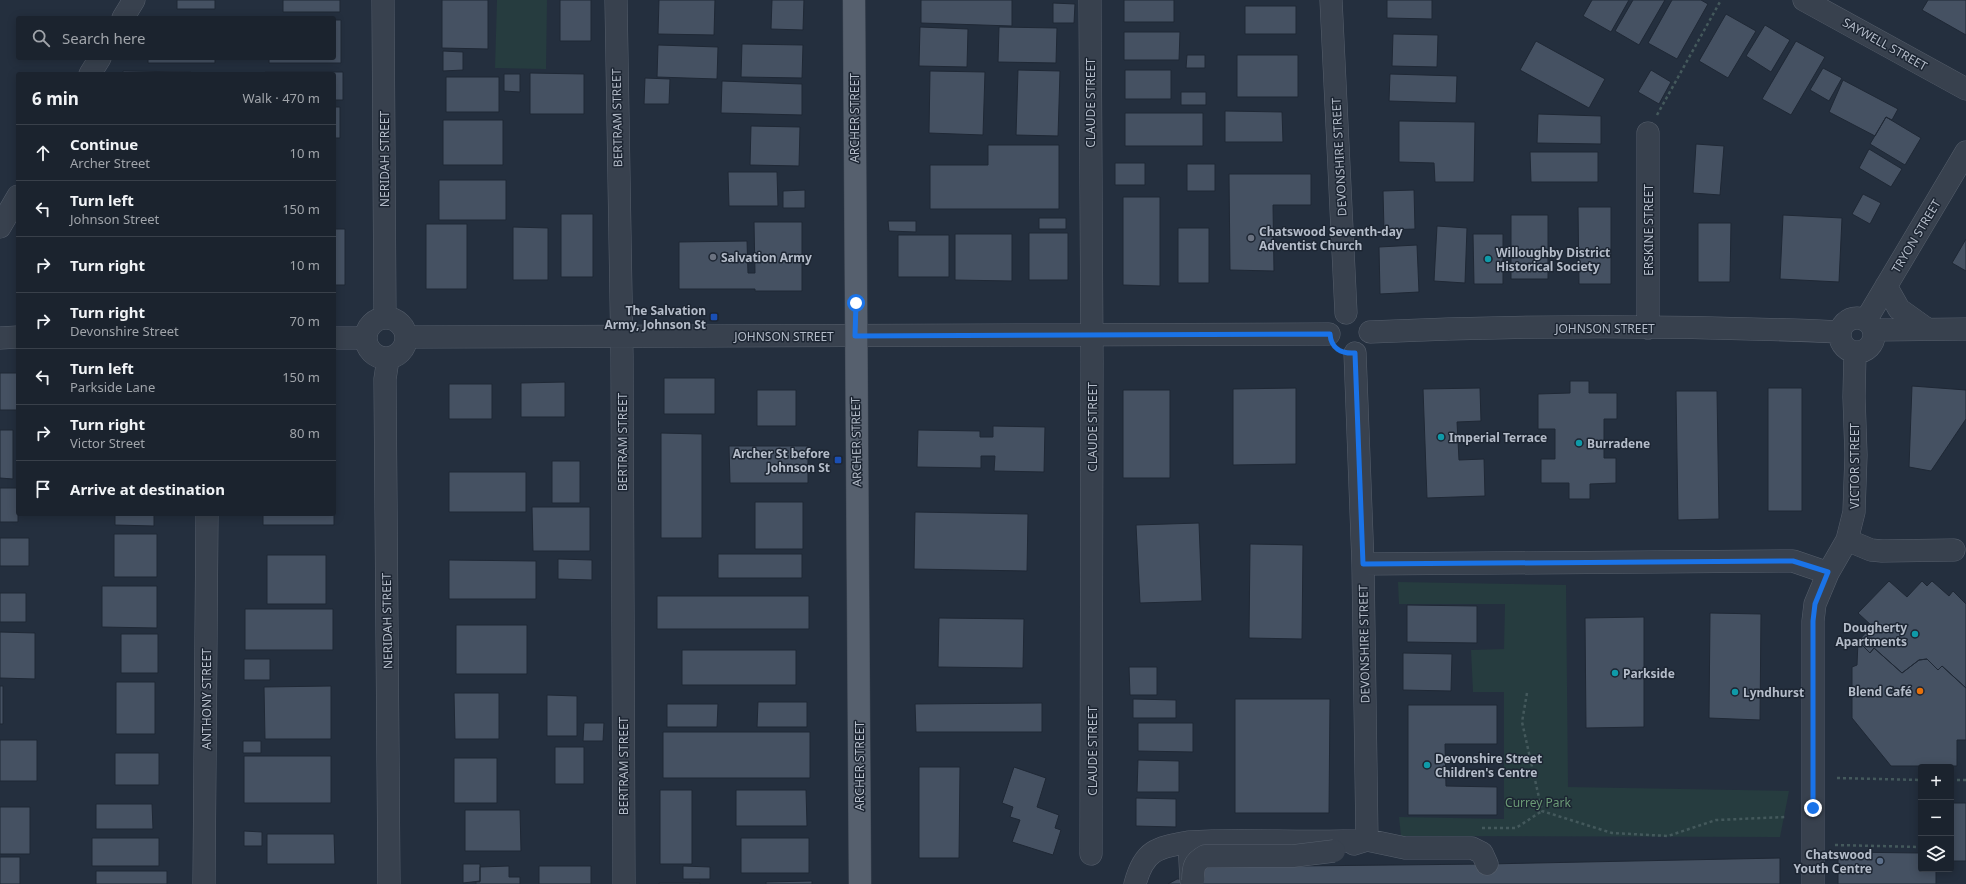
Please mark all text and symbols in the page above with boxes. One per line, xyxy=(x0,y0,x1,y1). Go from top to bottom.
street label: SAYWELL STREET xyxy=(1840,14,1931,75)
search box xyxy=(16,16,336,60)
icon: search xyxy=(30,27,52,49)
text: Search here xyxy=(62,28,145,48)
street label: CLAUDE STREET xyxy=(1082,58,1099,148)
street label: BERTRAM STREET xyxy=(608,68,626,167)
street label: ARCHER STREET xyxy=(846,73,863,163)
text: 6 min xyxy=(32,87,79,110)
text: Walk · 470 m xyxy=(242,89,320,107)
street label: DEVONSHIRE STREET xyxy=(1327,97,1351,217)
street label: NERIDAH STREET xyxy=(376,111,393,207)
text: Continue xyxy=(70,134,138,154)
icon: ahead xyxy=(32,142,54,164)
text: 10 m xyxy=(290,144,320,162)
text: Archer Street xyxy=(70,154,150,172)
street label: ERSKINE STREET xyxy=(1640,184,1657,276)
text: Turn left xyxy=(70,190,134,210)
street label: TRYON STREET xyxy=(1887,196,1945,276)
icon: left xyxy=(32,198,54,220)
text: 150 m xyxy=(282,200,320,218)
text: Johnson Street xyxy=(70,210,159,228)
place label: Chatswood Seventh-day Adventist Church xyxy=(1259,223,1403,254)
marker: Chatswood Seventh-day Adventist Church xyxy=(1246,233,1256,243)
place label: Willoughby District Historical Society xyxy=(1496,244,1610,275)
place label: Salvation Army xyxy=(721,249,812,266)
marker: Salvation Army xyxy=(708,252,718,262)
icon: right xyxy=(32,254,54,276)
marker: Willoughby District Historical Society xyxy=(1483,254,1493,264)
text: Turn right xyxy=(70,255,145,275)
text: 10 m xyxy=(290,256,320,274)
route start xyxy=(847,294,865,312)
text: Turn right xyxy=(70,302,145,322)
place label: The Salvation Army, Johnson St xyxy=(604,302,706,333)
icon: right xyxy=(32,310,54,332)
text: 70 m xyxy=(290,312,320,330)
marker: The Salvation Army, Johnson St xyxy=(709,312,719,322)
street label: JOHNSON STREET xyxy=(1554,320,1655,337)
text: Devonshire Street xyxy=(70,322,179,340)
street label: JOHNSON STREET xyxy=(733,328,834,345)
text: Turn left xyxy=(70,358,134,378)
icon: left xyxy=(32,366,54,388)
text: 150 m xyxy=(282,368,320,386)
text: Parkside Lane xyxy=(70,378,155,396)
street label: CLAUDE STREET xyxy=(1084,382,1101,472)
street label: BERTRAM STREET xyxy=(614,392,631,491)
street label: ARCHER STREET xyxy=(847,397,865,487)
text: Turn right xyxy=(70,414,145,434)
icon: right xyxy=(32,422,54,444)
street label: VICTOR STREET xyxy=(1846,423,1863,509)
text: 80 m xyxy=(290,424,320,442)
place label: Imperial Terrace xyxy=(1449,429,1547,446)
marker: Imperial Terrace xyxy=(1436,432,1446,442)
text: Victor Street xyxy=(70,434,145,452)
place label: Burradene xyxy=(1587,435,1650,452)
marker: Burradene xyxy=(1574,438,1584,448)
place label: Archer St before Johnson St xyxy=(733,445,830,476)
marker: Archer St before Johnson St xyxy=(833,455,843,465)
icon: arrive xyxy=(32,478,54,500)
text: Arrive at destination xyxy=(70,479,225,499)
street label: NERIDAH STREET xyxy=(378,572,396,669)
street label: DEVONSHIRE STREET xyxy=(1354,584,1374,703)
place label: Dougherty Apartments xyxy=(1835,619,1907,650)
marker: Dougherty Apartments xyxy=(1910,629,1920,639)
street label: ANTHONY STREET xyxy=(198,648,215,750)
place label: Parkside xyxy=(1623,665,1675,682)
marker: Parkside xyxy=(1610,668,1620,678)
place label: Blend Café xyxy=(1848,683,1912,700)
place label: Lyndhurst xyxy=(1743,684,1804,701)
marker: Blend Café xyxy=(1915,686,1925,696)
marker: Lyndhurst xyxy=(1730,687,1740,697)
street label: CLAUDE STREET xyxy=(1084,706,1101,796)
street label: BERTRAM STREET xyxy=(615,716,632,815)
street label: ARCHER STREET xyxy=(851,721,868,811)
place label: Devonshire Street Children's Centre xyxy=(1435,750,1542,781)
marker: Devonshire Street Children's Centre xyxy=(1422,760,1432,770)
map controls xyxy=(1918,764,1954,872)
button: + xyxy=(1918,764,1954,800)
park label: Currey Park xyxy=(1505,794,1571,811)
route end xyxy=(1804,799,1822,817)
button: − xyxy=(1918,800,1954,836)
button: layers xyxy=(1918,836,1954,872)
place label: Chatswood Youth Centre xyxy=(1793,846,1872,877)
marker: Chatswood Youth Centre xyxy=(1875,856,1885,866)

